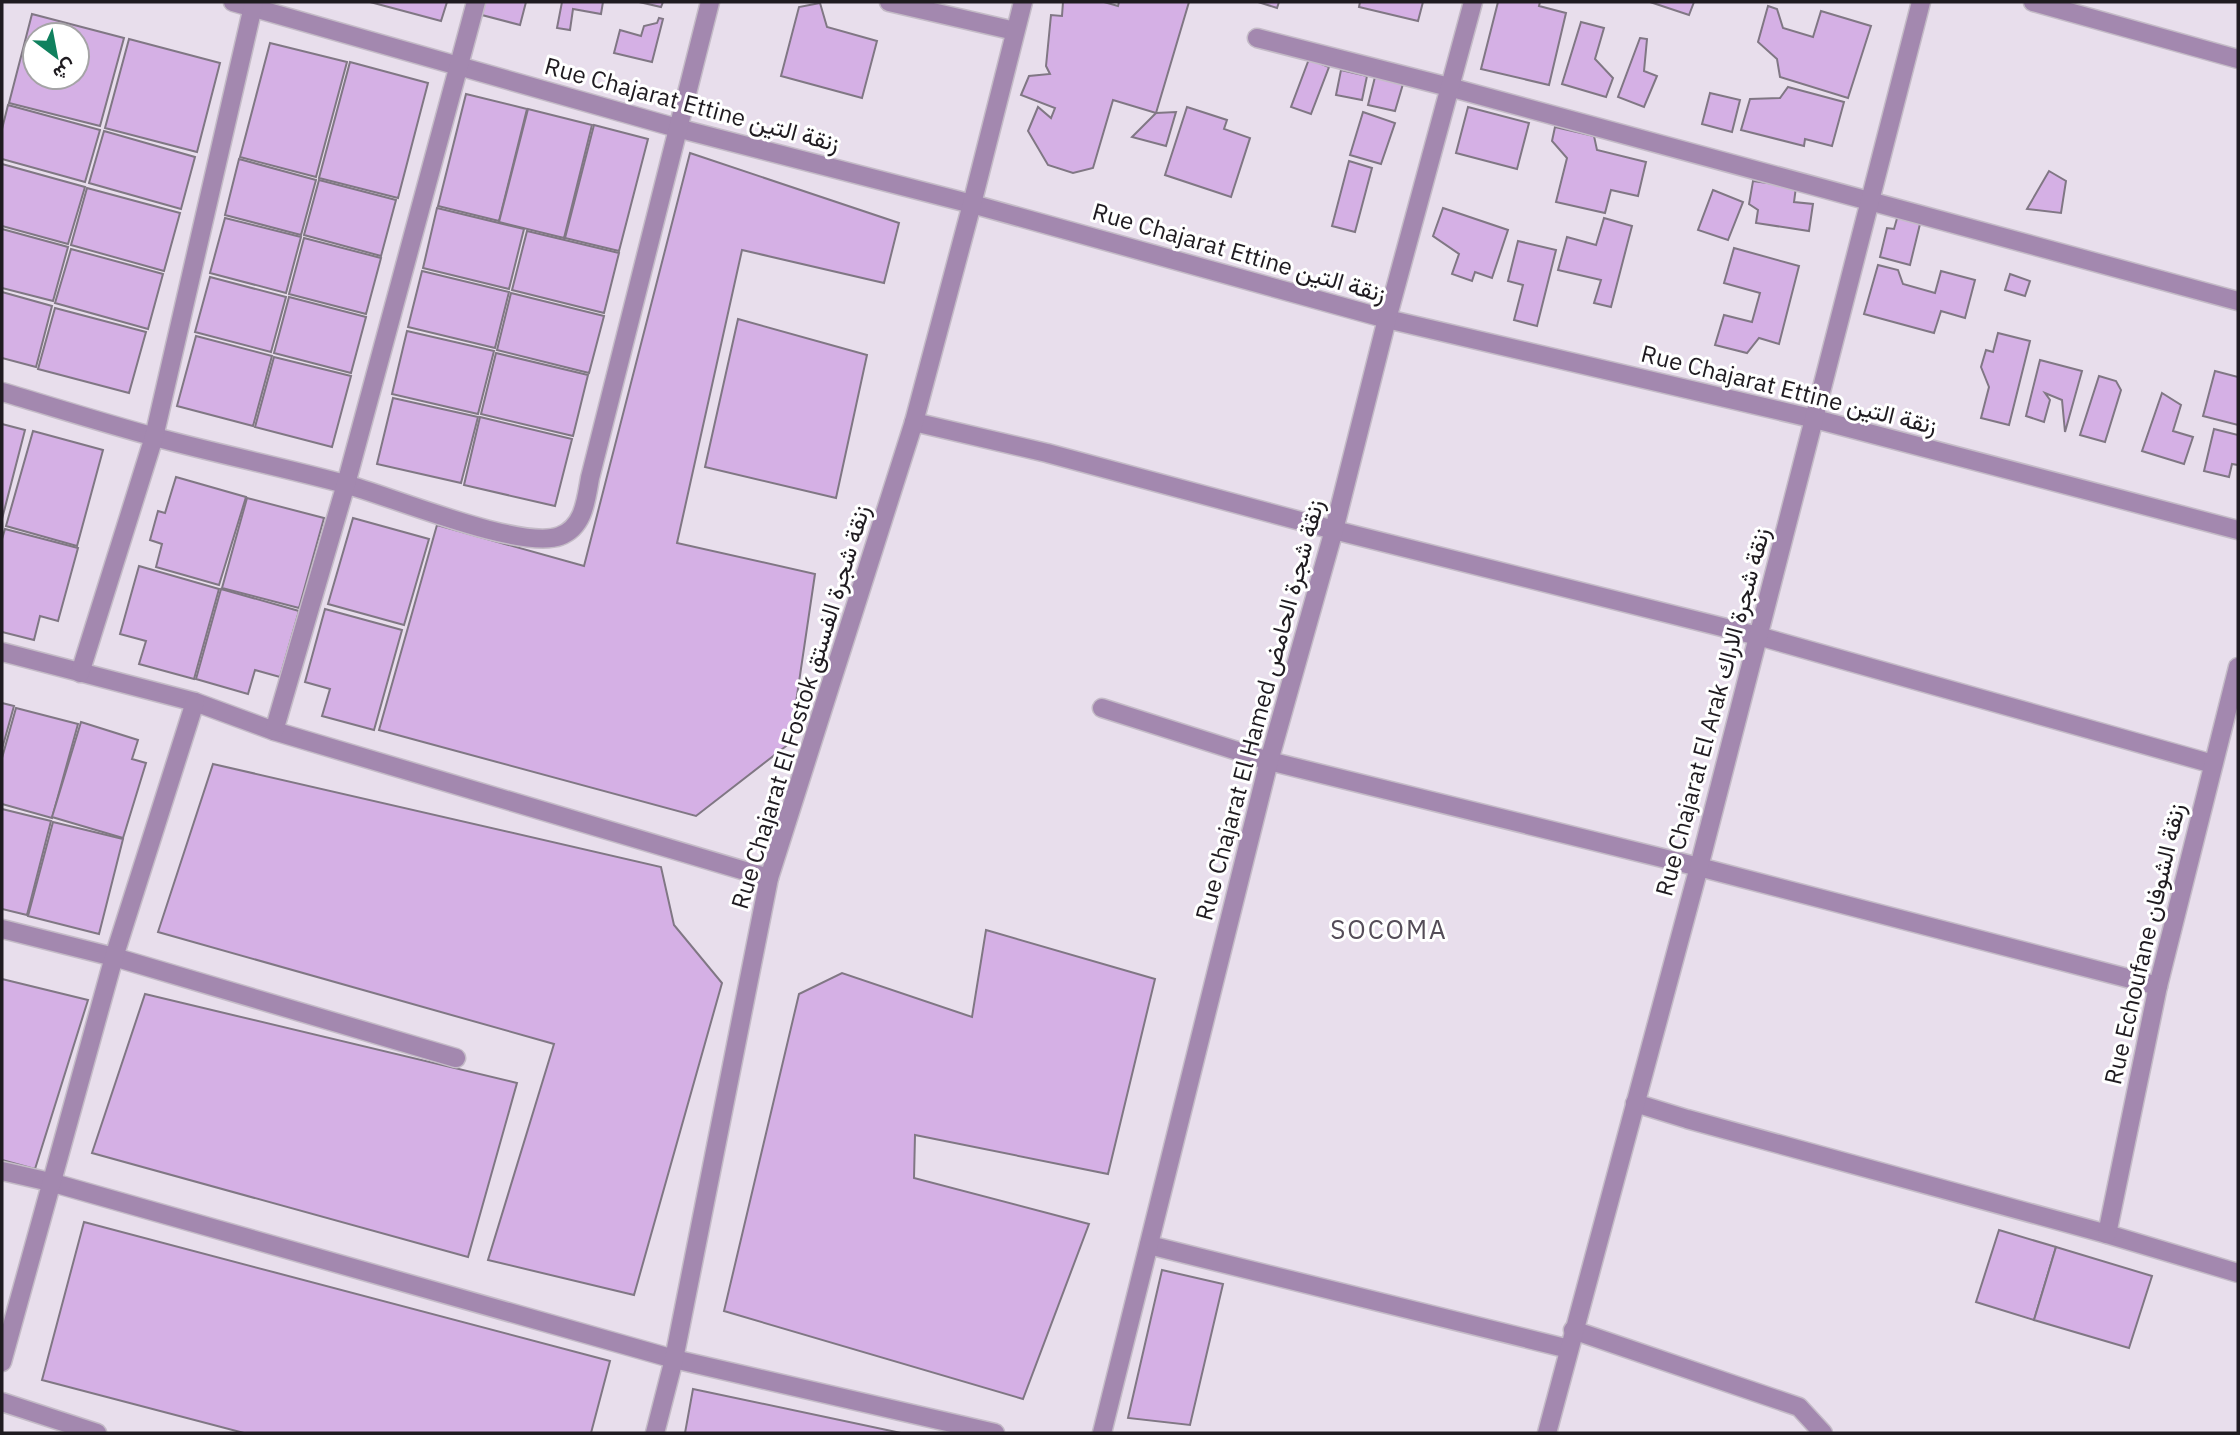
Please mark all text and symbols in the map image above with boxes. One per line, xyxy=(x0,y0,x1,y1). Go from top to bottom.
north arrow xyxy=(21,21,91,91)
street label: Rue Chajarat Ettine زنقة التين xyxy=(541,49,843,159)
text: ش xyxy=(49,54,81,87)
street label: Rue Chajarat Ettine زنقة التين xyxy=(1089,195,1390,309)
street label: Rue Chajarat Ettine زنقة التين xyxy=(1638,337,1941,441)
street label: Rue Chajarat El Hamed زنقة شجرة الحامض xyxy=(1187,496,1331,924)
street label: Rue Chajarat El Fostok زنقة شجرة الفستق xyxy=(723,501,877,913)
street label: Rue Chajarat El Arak زنقة شجرة الاراك xyxy=(1647,524,1777,900)
street label: Rue Echoufane زنقة الشوفان xyxy=(2096,800,2192,1088)
district label: SOCOMA xyxy=(1330,912,1448,946)

